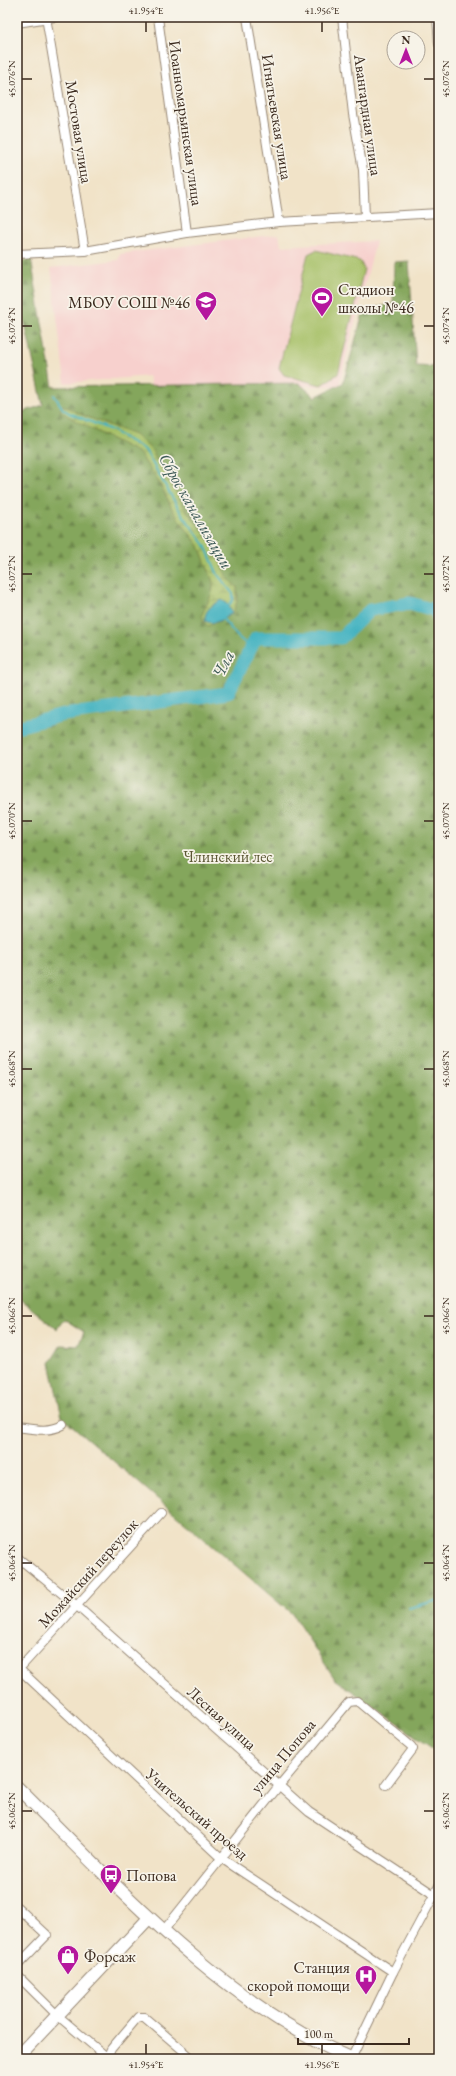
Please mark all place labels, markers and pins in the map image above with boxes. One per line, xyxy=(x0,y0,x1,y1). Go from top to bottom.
place label: Стадион школы №46 xyxy=(338,279,414,318)
sports icon: Стадион школы №46 xyxy=(309,285,335,318)
school or university icon: МБОУ СОШ №46 xyxy=(193,289,219,322)
place label: МБОУ СОШ №46 xyxy=(68,292,190,313)
bus stop icon: Попова xyxy=(98,1862,124,1895)
place label: Попова xyxy=(126,1865,177,1886)
shop icon: Форсаж xyxy=(55,1943,81,1976)
place label: Форсаж xyxy=(84,1946,136,1967)
place label: Станция скорой помощи xyxy=(247,1957,351,1996)
hospital icon: Станция скорой помощи xyxy=(353,1963,379,1996)

